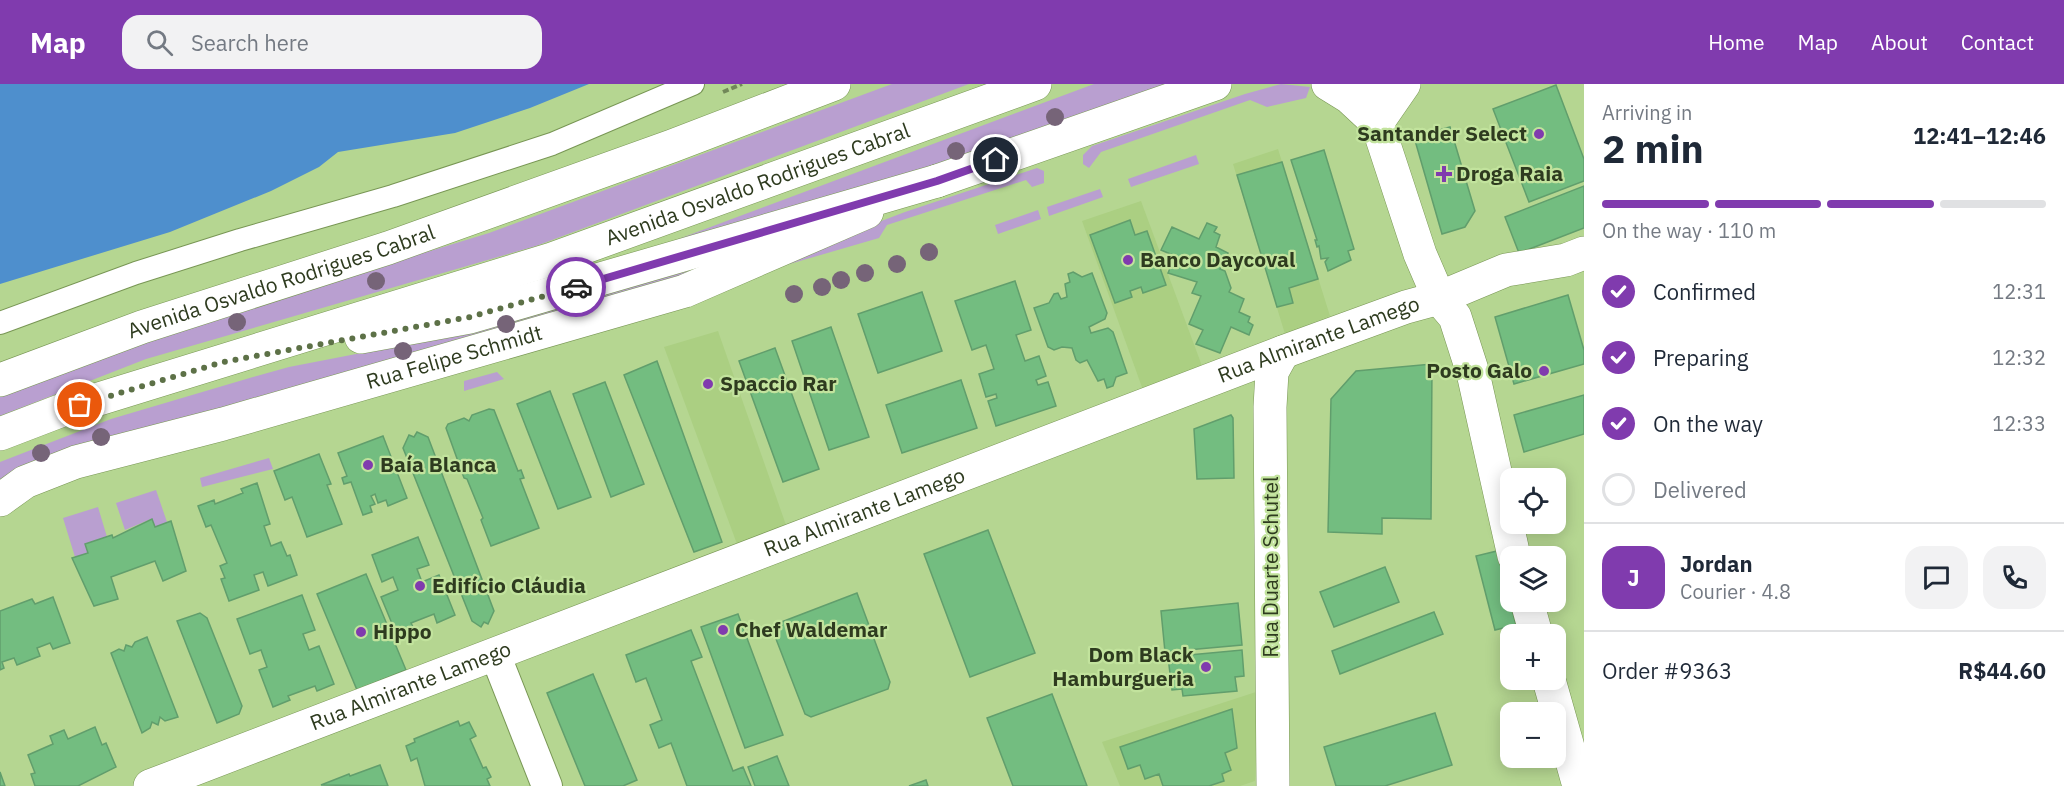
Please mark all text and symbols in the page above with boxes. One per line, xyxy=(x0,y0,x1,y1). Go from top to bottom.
search box xyxy=(122,15,542,69)
text: Map xyxy=(30,24,86,61)
icon: search xyxy=(143,26,176,59)
text: Search here xyxy=(191,28,309,57)
text: Home xyxy=(1708,28,1765,56)
text: Map xyxy=(1798,28,1838,56)
text: About xyxy=(1871,28,1928,56)
text: Contact xyxy=(1961,28,2034,56)
text: Arriving in xyxy=(1602,99,1692,126)
street label: Avenida Osvaldo Rodrigues Cabral xyxy=(601,115,914,252)
place label: Santander Select xyxy=(1357,119,1527,147)
text: 12:41–12:46 xyxy=(1913,121,2046,150)
text: 2 min xyxy=(1602,123,1704,174)
marker: Santander Select xyxy=(1532,127,1546,141)
pin xyxy=(970,134,1021,185)
icon: home xyxy=(979,143,1012,176)
place label: Droga Raia xyxy=(1456,159,1563,187)
marker: Droga Raia xyxy=(1437,167,1451,181)
street label: Avenida Osvaldo Rodrigues Cabral xyxy=(123,217,439,344)
text: On the way · 110 m xyxy=(1602,217,1776,244)
place label: Banco Daycoval xyxy=(1140,245,1295,273)
marker: Banco Daycoval xyxy=(1121,253,1135,267)
courier xyxy=(546,257,606,317)
icon: car xyxy=(560,271,593,304)
icon: check xyxy=(1602,275,1635,308)
text: Confirmed xyxy=(1653,277,1756,306)
text: 12:31 xyxy=(1992,278,2046,305)
street label: Rua Almirante Lamego xyxy=(1213,289,1422,389)
street label: Rua Felipe Schmidt xyxy=(363,318,545,395)
icon: check xyxy=(1602,341,1635,374)
text: Preparing xyxy=(1653,343,1748,372)
text: 12:32 xyxy=(1992,344,2046,371)
place label: Posto Galo xyxy=(1426,356,1532,384)
marker: Posto Galo xyxy=(1537,364,1551,378)
place label: Spaccio Rar xyxy=(720,369,837,397)
marker: Spaccio Rar xyxy=(701,377,715,391)
pin xyxy=(54,379,105,430)
icon: bag xyxy=(63,388,96,421)
icon: check xyxy=(1602,407,1635,440)
text: On the way xyxy=(1653,409,1763,438)
text: 12:33 xyxy=(1992,410,2046,437)
place label: Baía Blanca xyxy=(380,450,497,478)
marker: Baía Blanca xyxy=(361,458,375,472)
street label: Rua Almirante Lamego xyxy=(759,460,969,563)
map controls xyxy=(1500,468,1566,768)
button: locate xyxy=(1500,468,1566,534)
text: Delivered xyxy=(1653,475,1747,504)
street label: Rua Duarte Schutel xyxy=(1256,476,1284,658)
button: layers xyxy=(1500,546,1566,612)
button: chat xyxy=(1905,546,1968,609)
button: phone xyxy=(1983,546,2046,609)
text: Jordan xyxy=(1680,549,1753,578)
text: J xyxy=(1627,563,1640,592)
place label: Edifício Cláudia xyxy=(432,571,586,599)
text: Courier · 4.8 xyxy=(1680,578,1791,605)
marker: Edifício Cláudia xyxy=(413,579,427,593)
place label: Chef Waldemar xyxy=(735,615,888,643)
place label: Hippo xyxy=(373,617,432,645)
marker: Chef Waldemar xyxy=(716,623,730,637)
button: + xyxy=(1500,624,1566,690)
marker: Hippo xyxy=(354,625,368,639)
street label: Rua Almirante Lamego xyxy=(306,634,515,736)
place label: Dom Black Hamburgueria xyxy=(1052,640,1195,692)
text: Order #9363 xyxy=(1602,656,1732,685)
text: R$44.60 xyxy=(1958,656,2046,685)
marker: Dom Black Hamburgueria xyxy=(1199,660,1213,674)
button: − xyxy=(1500,702,1566,768)

